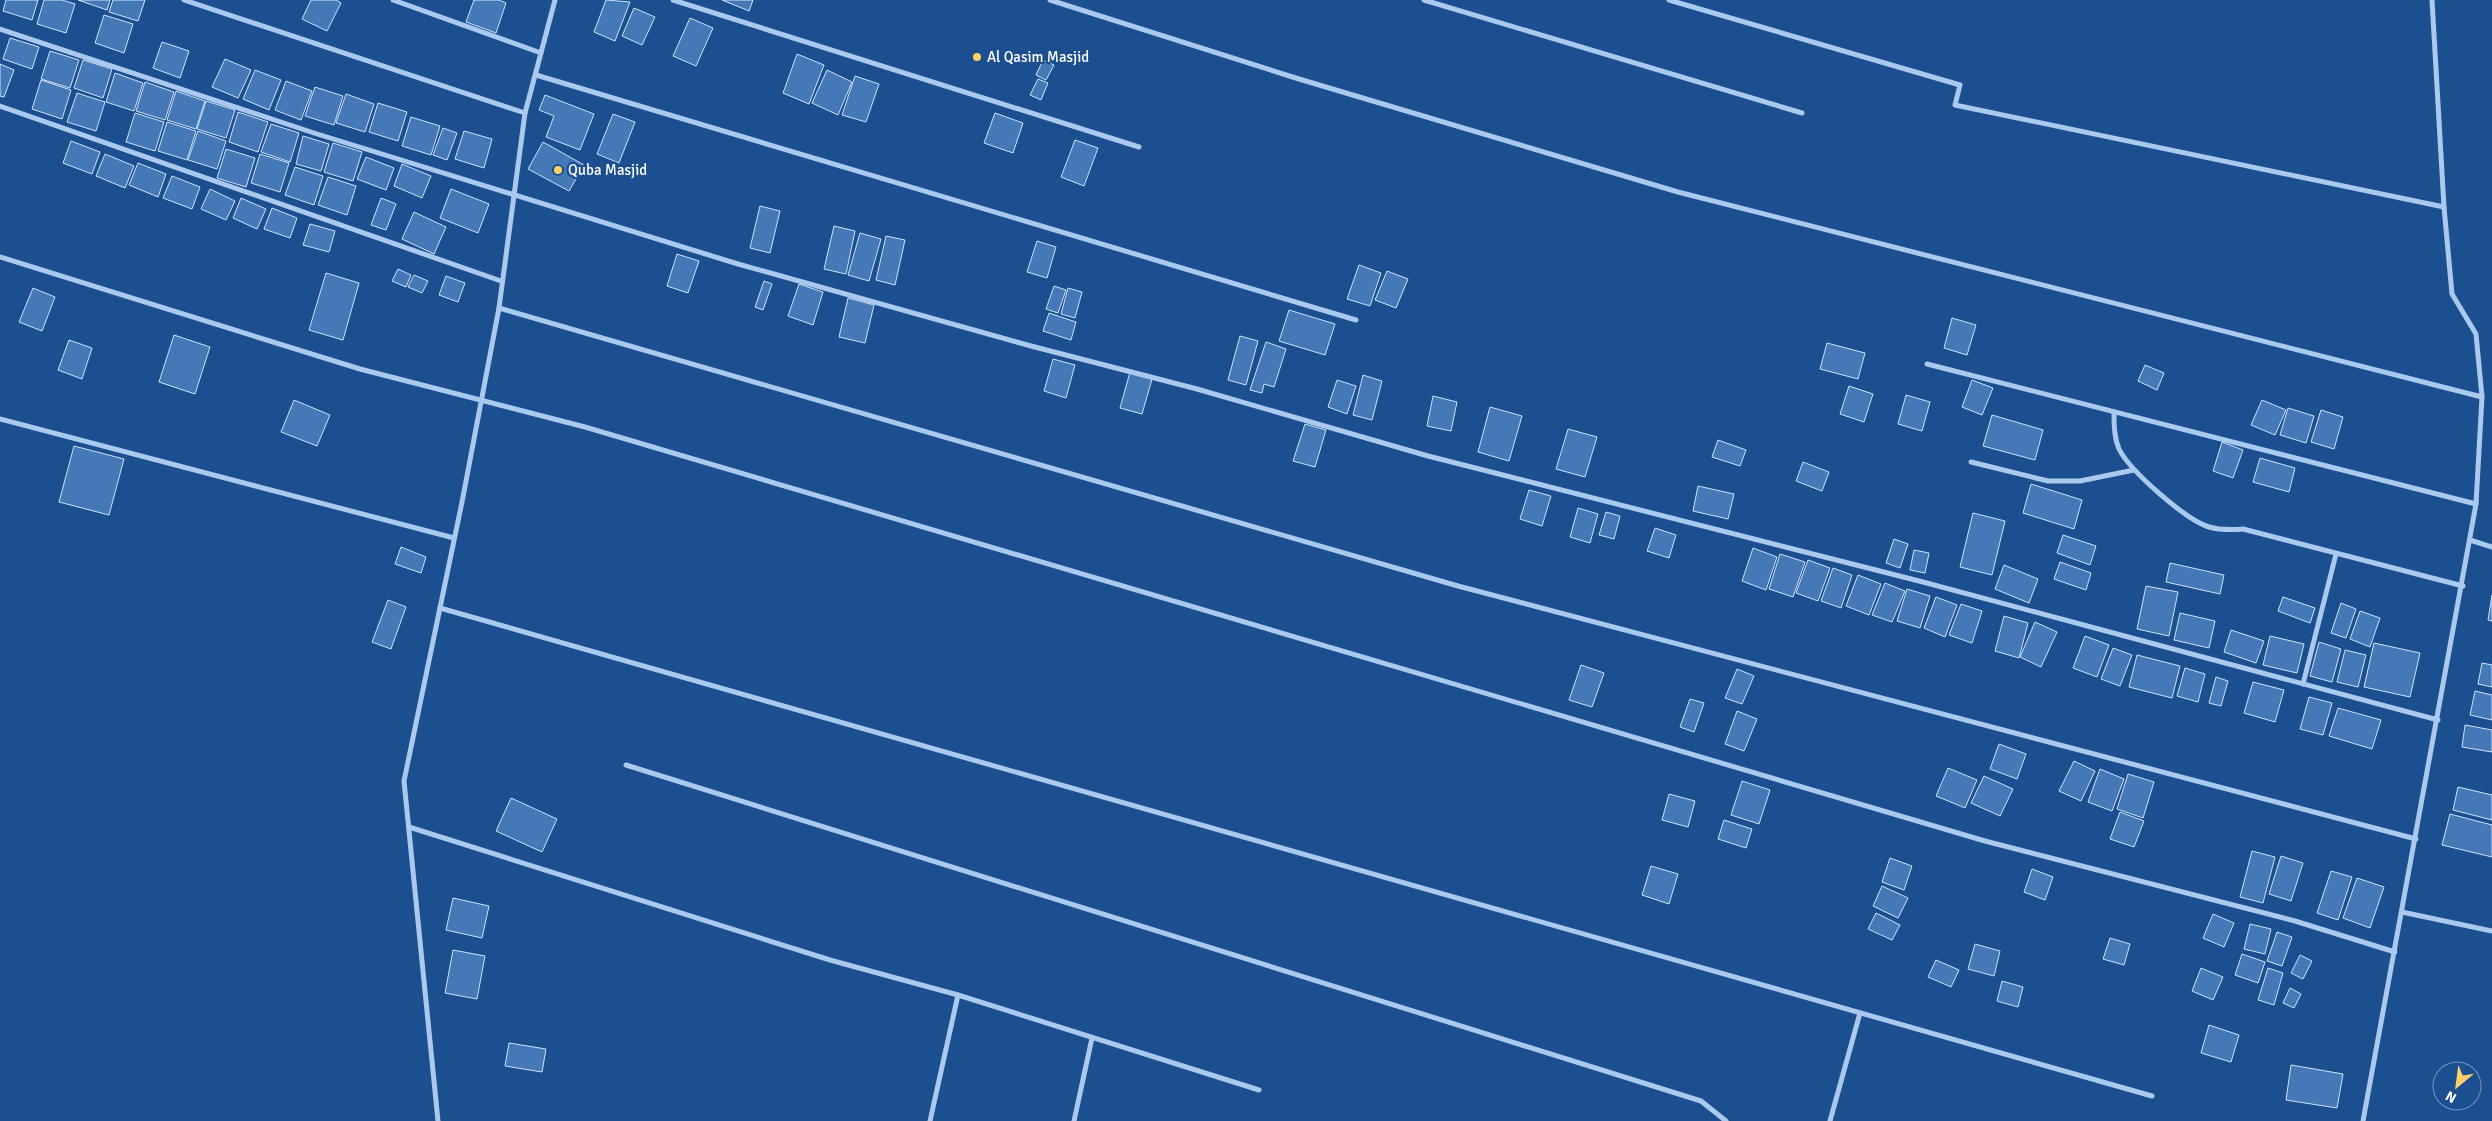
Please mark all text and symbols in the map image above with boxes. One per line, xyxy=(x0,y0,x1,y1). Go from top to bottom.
place label: Al Qasim Masjid xyxy=(987,48,1089,66)
marker: Al Qasim Masjid xyxy=(971,51,983,63)
place label: Quba Masjid xyxy=(568,161,647,179)
marker: Quba Masjid xyxy=(552,164,564,176)
north arrow xyxy=(2432,1061,2482,1111)
text: N xyxy=(2443,1087,2459,1107)

